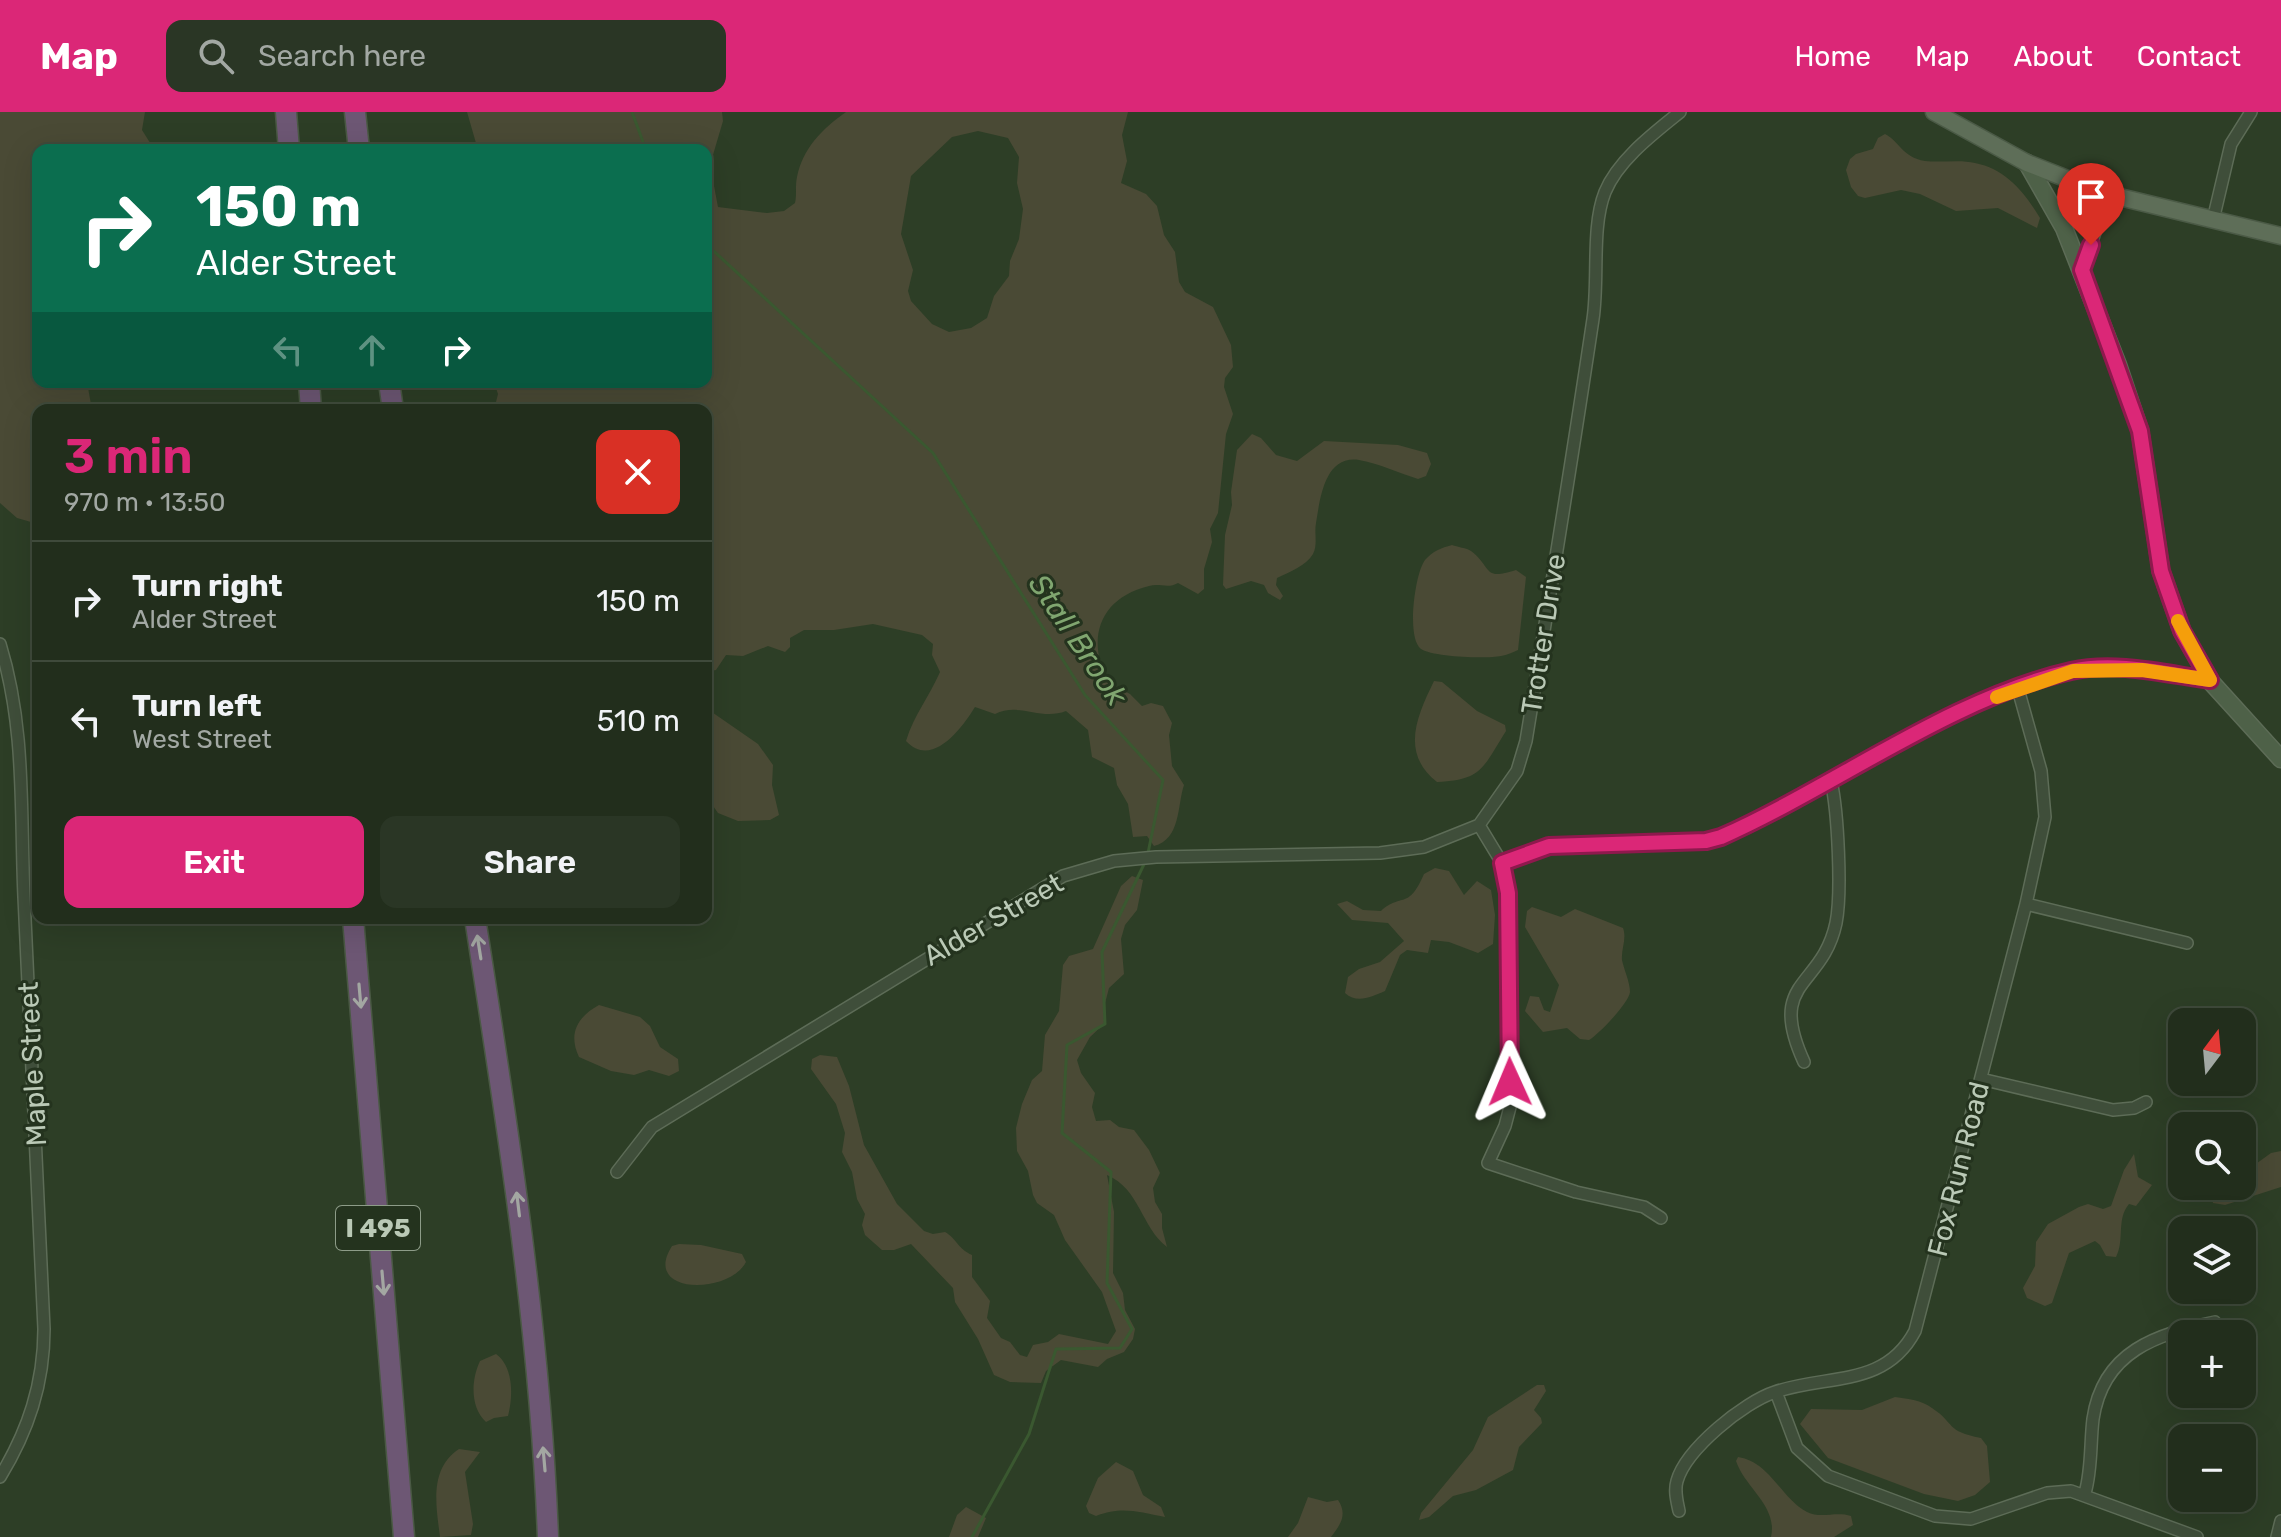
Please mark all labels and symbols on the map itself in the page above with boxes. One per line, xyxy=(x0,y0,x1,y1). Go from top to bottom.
pin xyxy=(2057,163,2125,245)
street label: Trotter Drive xyxy=(1515,551,1572,717)
water label: Stall Brook xyxy=(1021,567,1135,713)
street label: Alder Street xyxy=(918,866,1069,973)
one-way arrow xyxy=(471,934,486,960)
street label: Maple Street xyxy=(12,981,53,1147)
one-way arrow xyxy=(352,982,367,1009)
north arrow xyxy=(2168,1008,2256,1096)
position arrow xyxy=(1468,1040,1552,1124)
street label: Fox Run Road xyxy=(1921,1078,1996,1260)
one-way arrow xyxy=(510,1192,525,1217)
road number: I 495 xyxy=(336,1206,420,1250)
one-way arrow xyxy=(376,1269,391,1296)
one-way arrow xyxy=(536,1446,551,1473)

